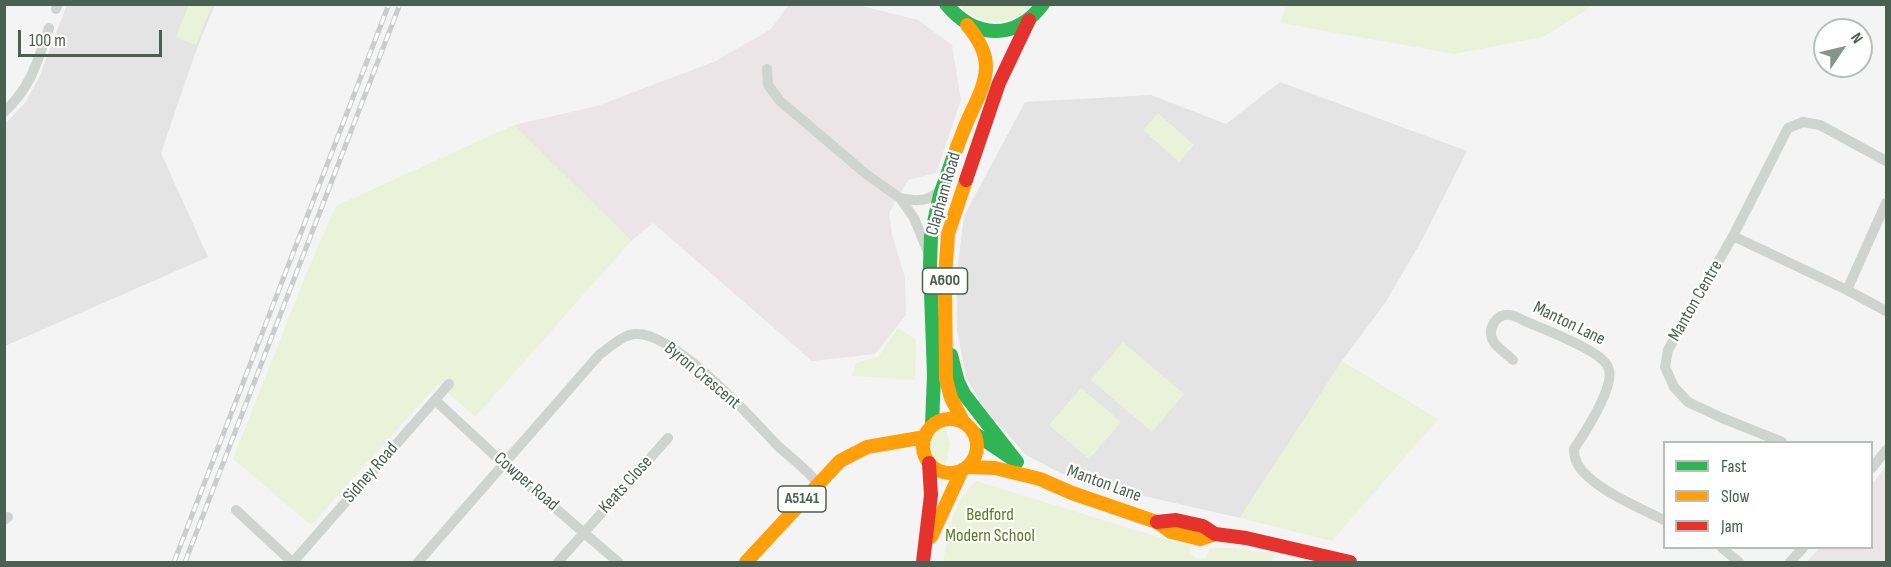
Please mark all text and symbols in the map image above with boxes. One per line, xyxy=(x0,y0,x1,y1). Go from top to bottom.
scale bar xyxy=(21,18,165,56)
north arrow xyxy=(1813,18,1873,78)
text: 100 m xyxy=(29,30,66,51)
text: N xyxy=(1846,30,1867,47)
street label: Clapham Road xyxy=(922,150,966,238)
street label: Manton Centre xyxy=(1664,257,1728,345)
road number: A600 xyxy=(922,268,968,294)
street label: Manton Lane xyxy=(1529,297,1609,351)
street label: Byron Crescent xyxy=(660,338,744,414)
street label: Sidney Road xyxy=(339,438,403,508)
legend xyxy=(1663,441,1873,549)
street label: Cowper Road xyxy=(489,448,563,516)
street label: Keats Close xyxy=(595,452,657,518)
text: Fast xyxy=(1721,456,1746,477)
street label: Manton Lane xyxy=(1064,461,1144,507)
road number: A5141 xyxy=(778,486,826,512)
text: Slow xyxy=(1721,486,1750,507)
park label: Bedford Modern School xyxy=(945,504,1035,546)
text: Jam xyxy=(1721,516,1743,537)

